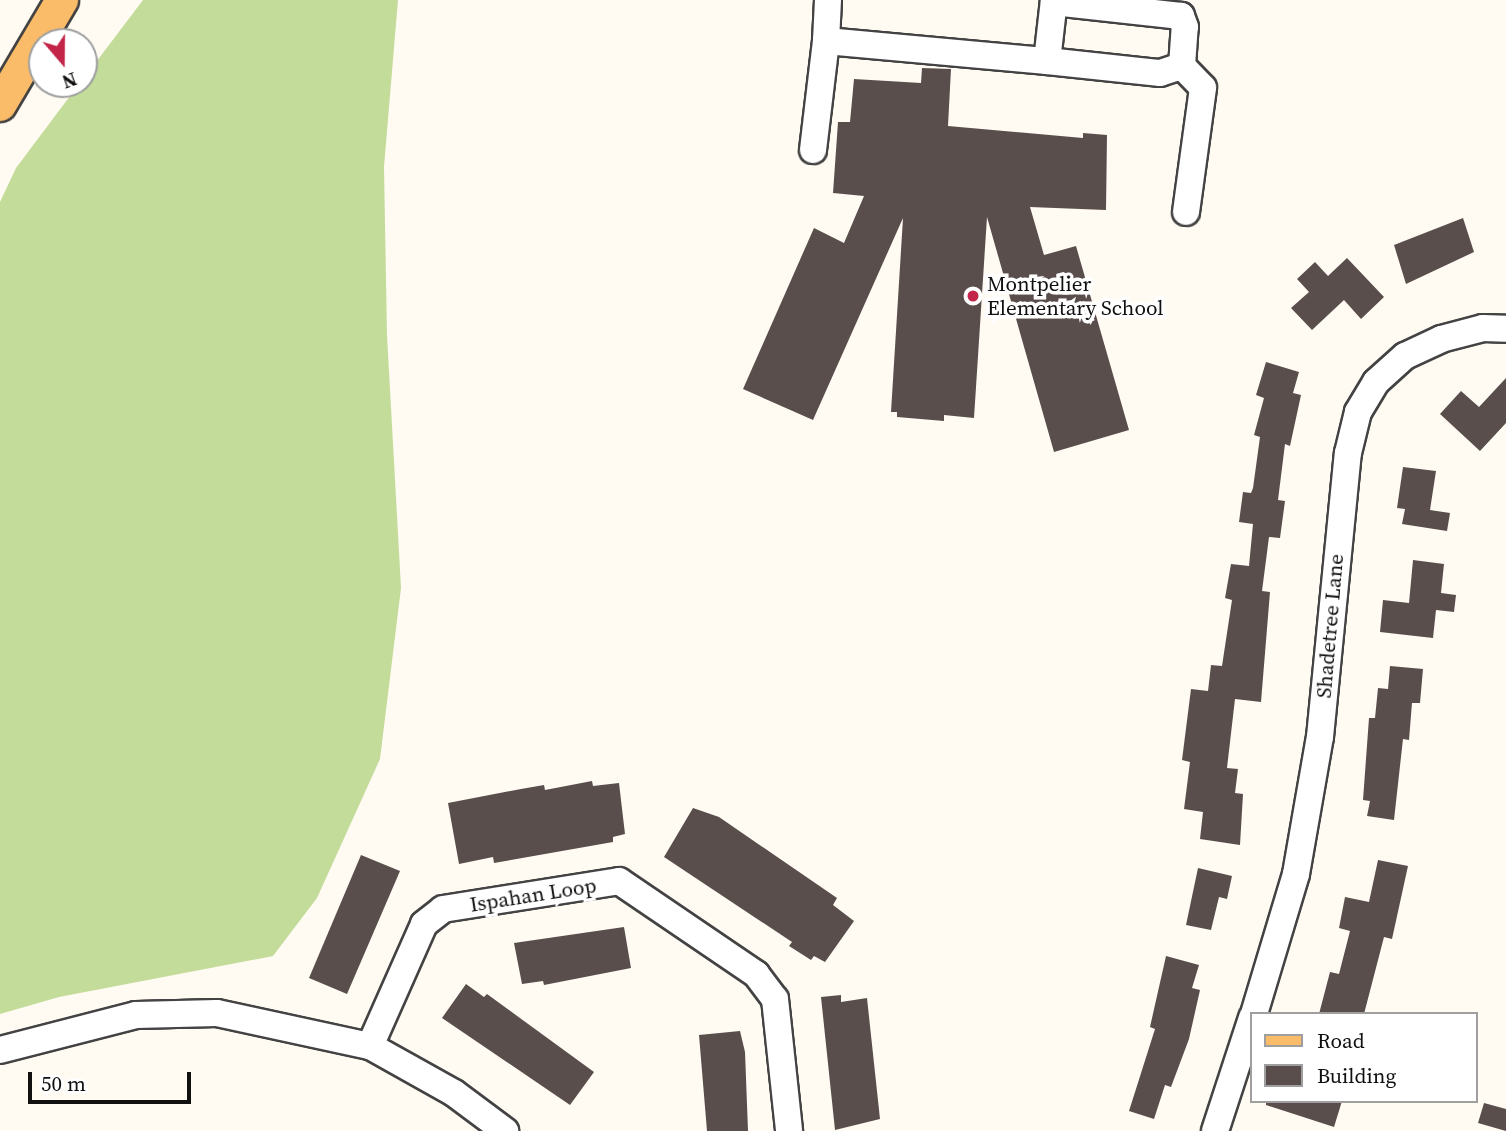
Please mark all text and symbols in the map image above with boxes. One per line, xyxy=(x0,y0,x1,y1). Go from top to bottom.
north arrow xyxy=(28,28,98,98)
text: N xyxy=(59,66,80,95)
place label: Montpelier Elementary School xyxy=(987,271,1164,321)
marker: Montpelier Elementary School xyxy=(965,288,981,304)
street label: Shadetree Lane xyxy=(1311,553,1349,699)
street label: Ispahan Loop xyxy=(468,873,598,917)
legend xyxy=(1250,1012,1478,1103)
text: Road xyxy=(1317,1026,1365,1055)
scale bar xyxy=(32,1058,194,1102)
text: Building xyxy=(1317,1061,1396,1090)
text: 50 m xyxy=(41,1069,86,1098)

